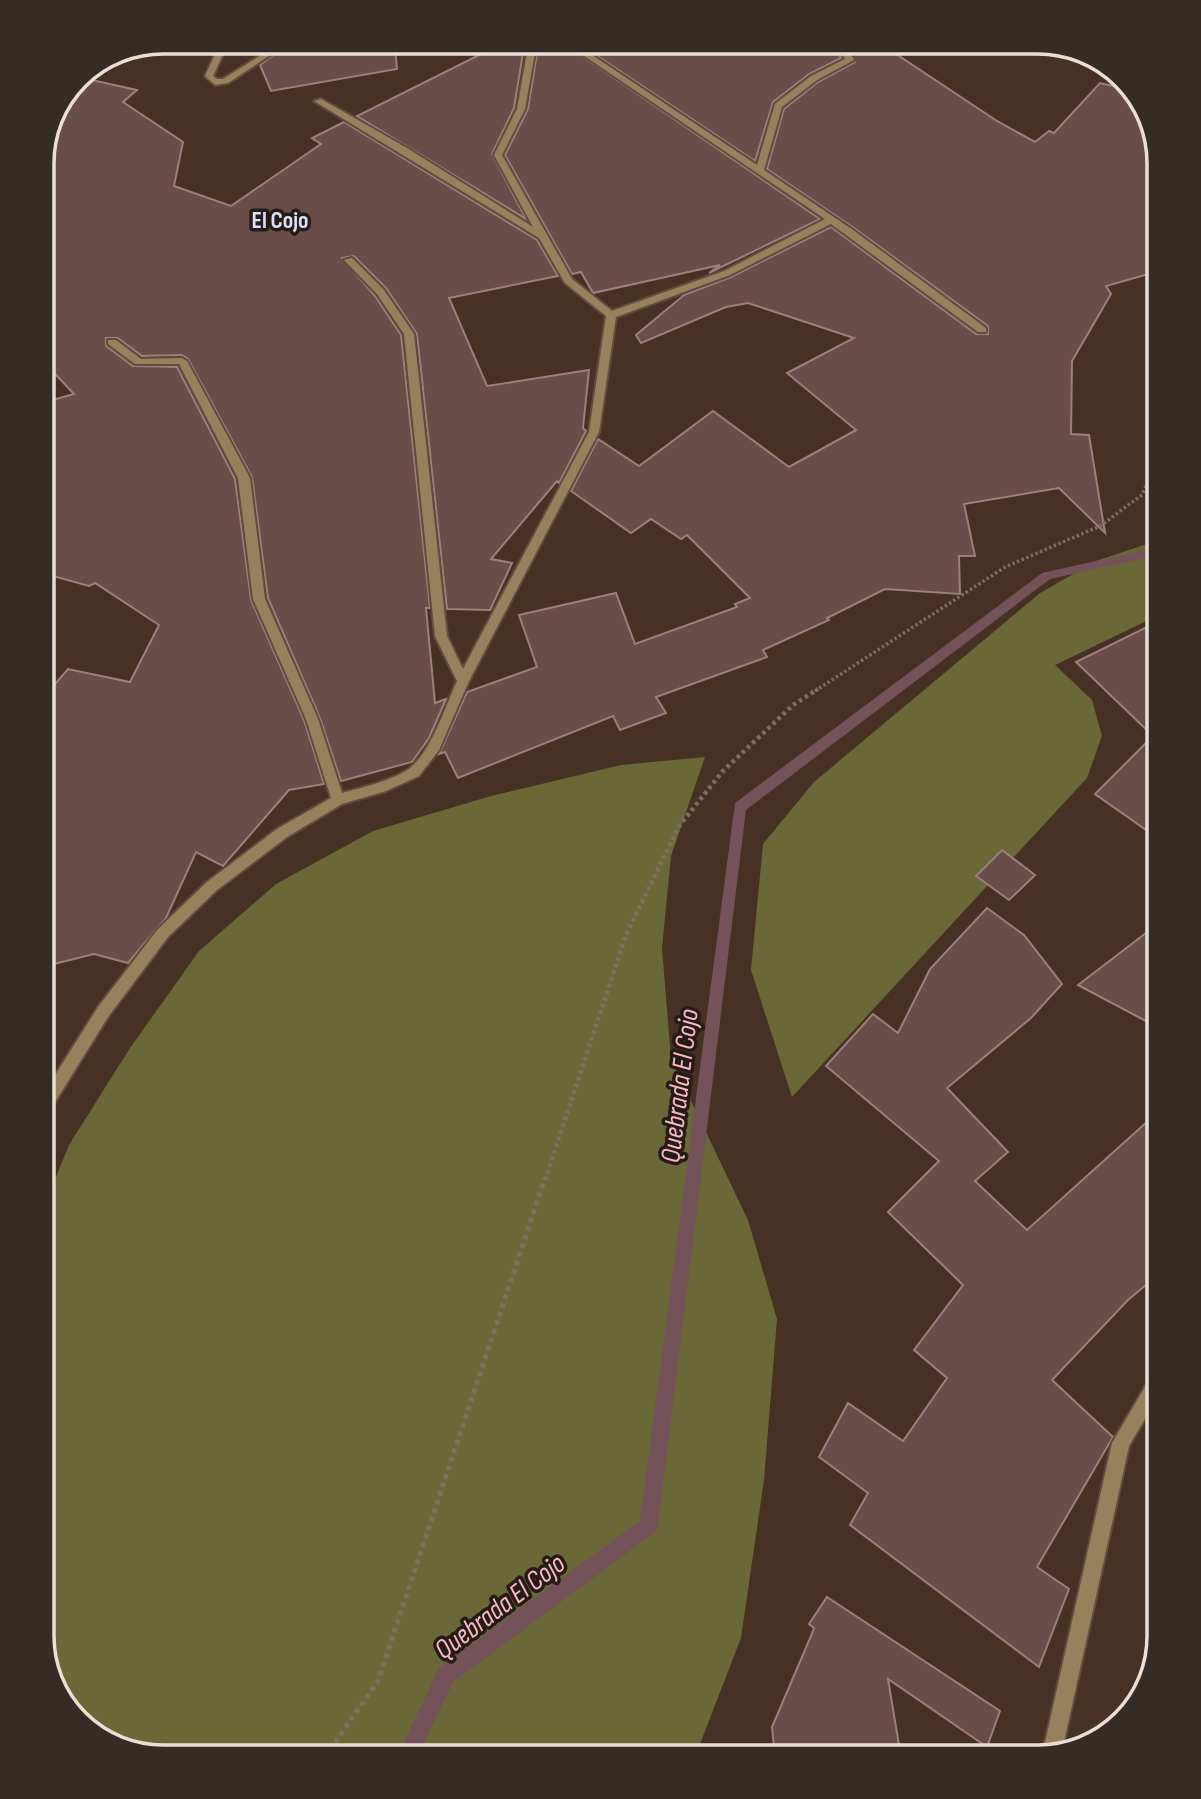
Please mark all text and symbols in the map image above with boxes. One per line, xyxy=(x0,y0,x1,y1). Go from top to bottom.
district label: El Cojo xyxy=(252,206,308,235)
water label: Quebrada El Cojo xyxy=(654,1007,706,1165)
water label: Quebrada El Cojo xyxy=(428,1547,572,1667)

